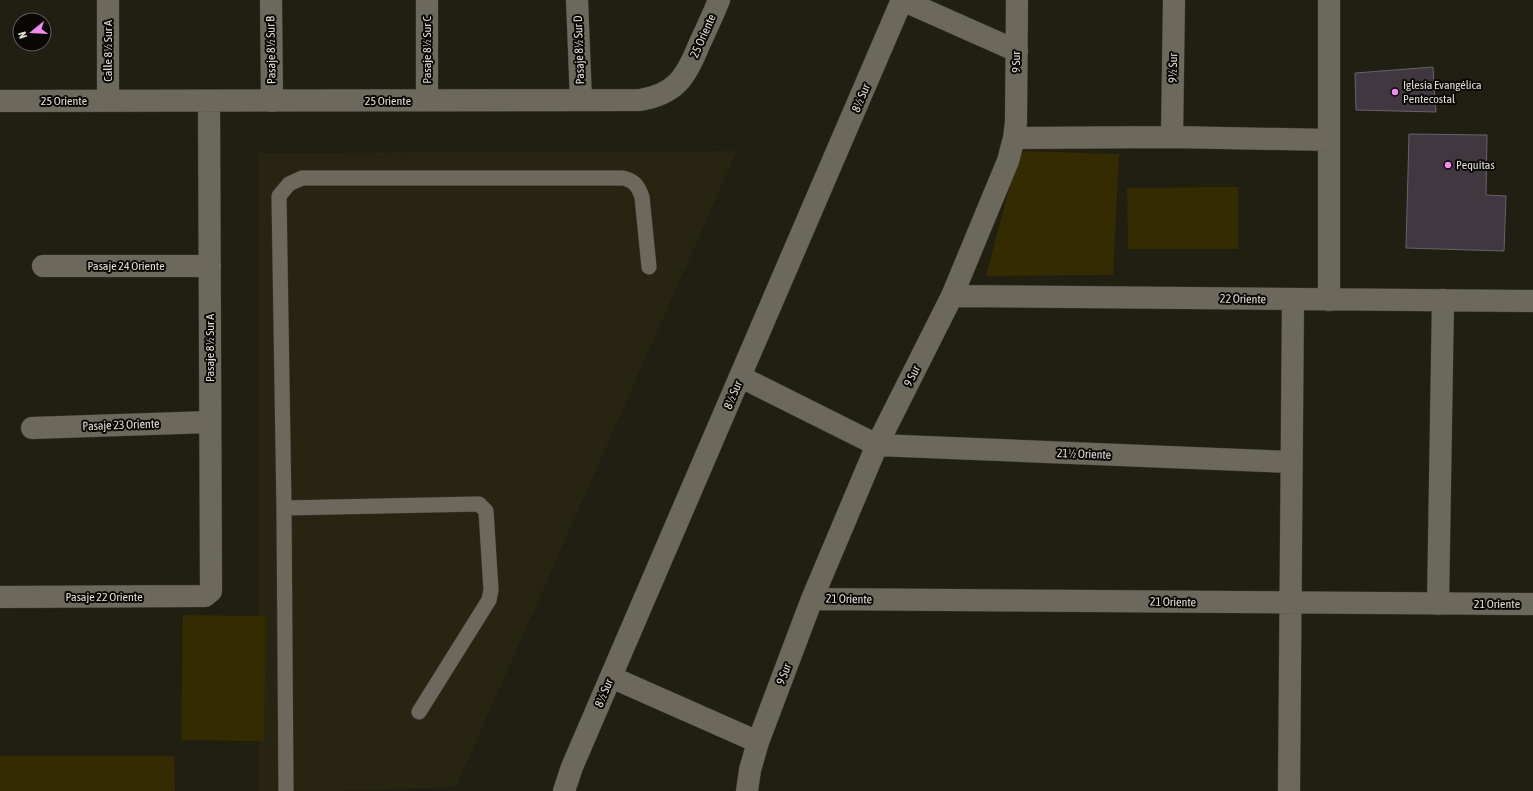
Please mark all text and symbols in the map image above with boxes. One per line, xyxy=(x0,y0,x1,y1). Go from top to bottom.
north arrow xyxy=(12,12,52,52)
street label: 25 Oriente xyxy=(687,12,719,60)
street label: Pasaje 8½ Sur D xyxy=(571,15,587,85)
street label: Pasaje 8½ Sur B xyxy=(263,16,279,84)
street label: Pasaje 8½ Sur C xyxy=(420,16,434,84)
street label: Calle 8½ Sur A xyxy=(101,20,115,82)
text: N xyxy=(16,30,29,40)
street label: 9 Sur xyxy=(1009,51,1023,73)
street label: 9½ Sur xyxy=(1166,53,1180,83)
place label: Iglesia Evangélica Pentecostal xyxy=(1403,78,1482,106)
street label: 8½ Sur xyxy=(849,81,873,114)
marker: Iglesia Evangélica Pentecostal xyxy=(1390,87,1400,97)
street label: 25 Oriente xyxy=(41,94,87,108)
street label: 25 Oriente xyxy=(365,94,411,108)
place label: Pequitas xyxy=(1456,158,1495,172)
marker: Pequitas xyxy=(1443,160,1453,170)
street label: Pasaje 24 Oriente xyxy=(87,259,165,273)
street label: 22 Oriente xyxy=(1220,292,1266,306)
street label: Pasaje 8½ Sur A xyxy=(203,314,217,382)
street label: 9 Sur xyxy=(901,363,923,389)
street label: 8½ Sur xyxy=(721,378,745,411)
street label: Pasaje 23 Oriente xyxy=(82,417,160,433)
street label: 21½ Oriente xyxy=(1057,446,1111,462)
street label: Pasaje 22 Oriente xyxy=(65,590,143,604)
street label: 21 Oriente xyxy=(826,592,872,606)
street label: 21 Oriente xyxy=(1150,595,1196,609)
street label: 21 Oriente xyxy=(1474,597,1520,611)
street label: 9 Sur xyxy=(774,661,795,687)
street label: 8½ Sur xyxy=(592,676,616,709)

